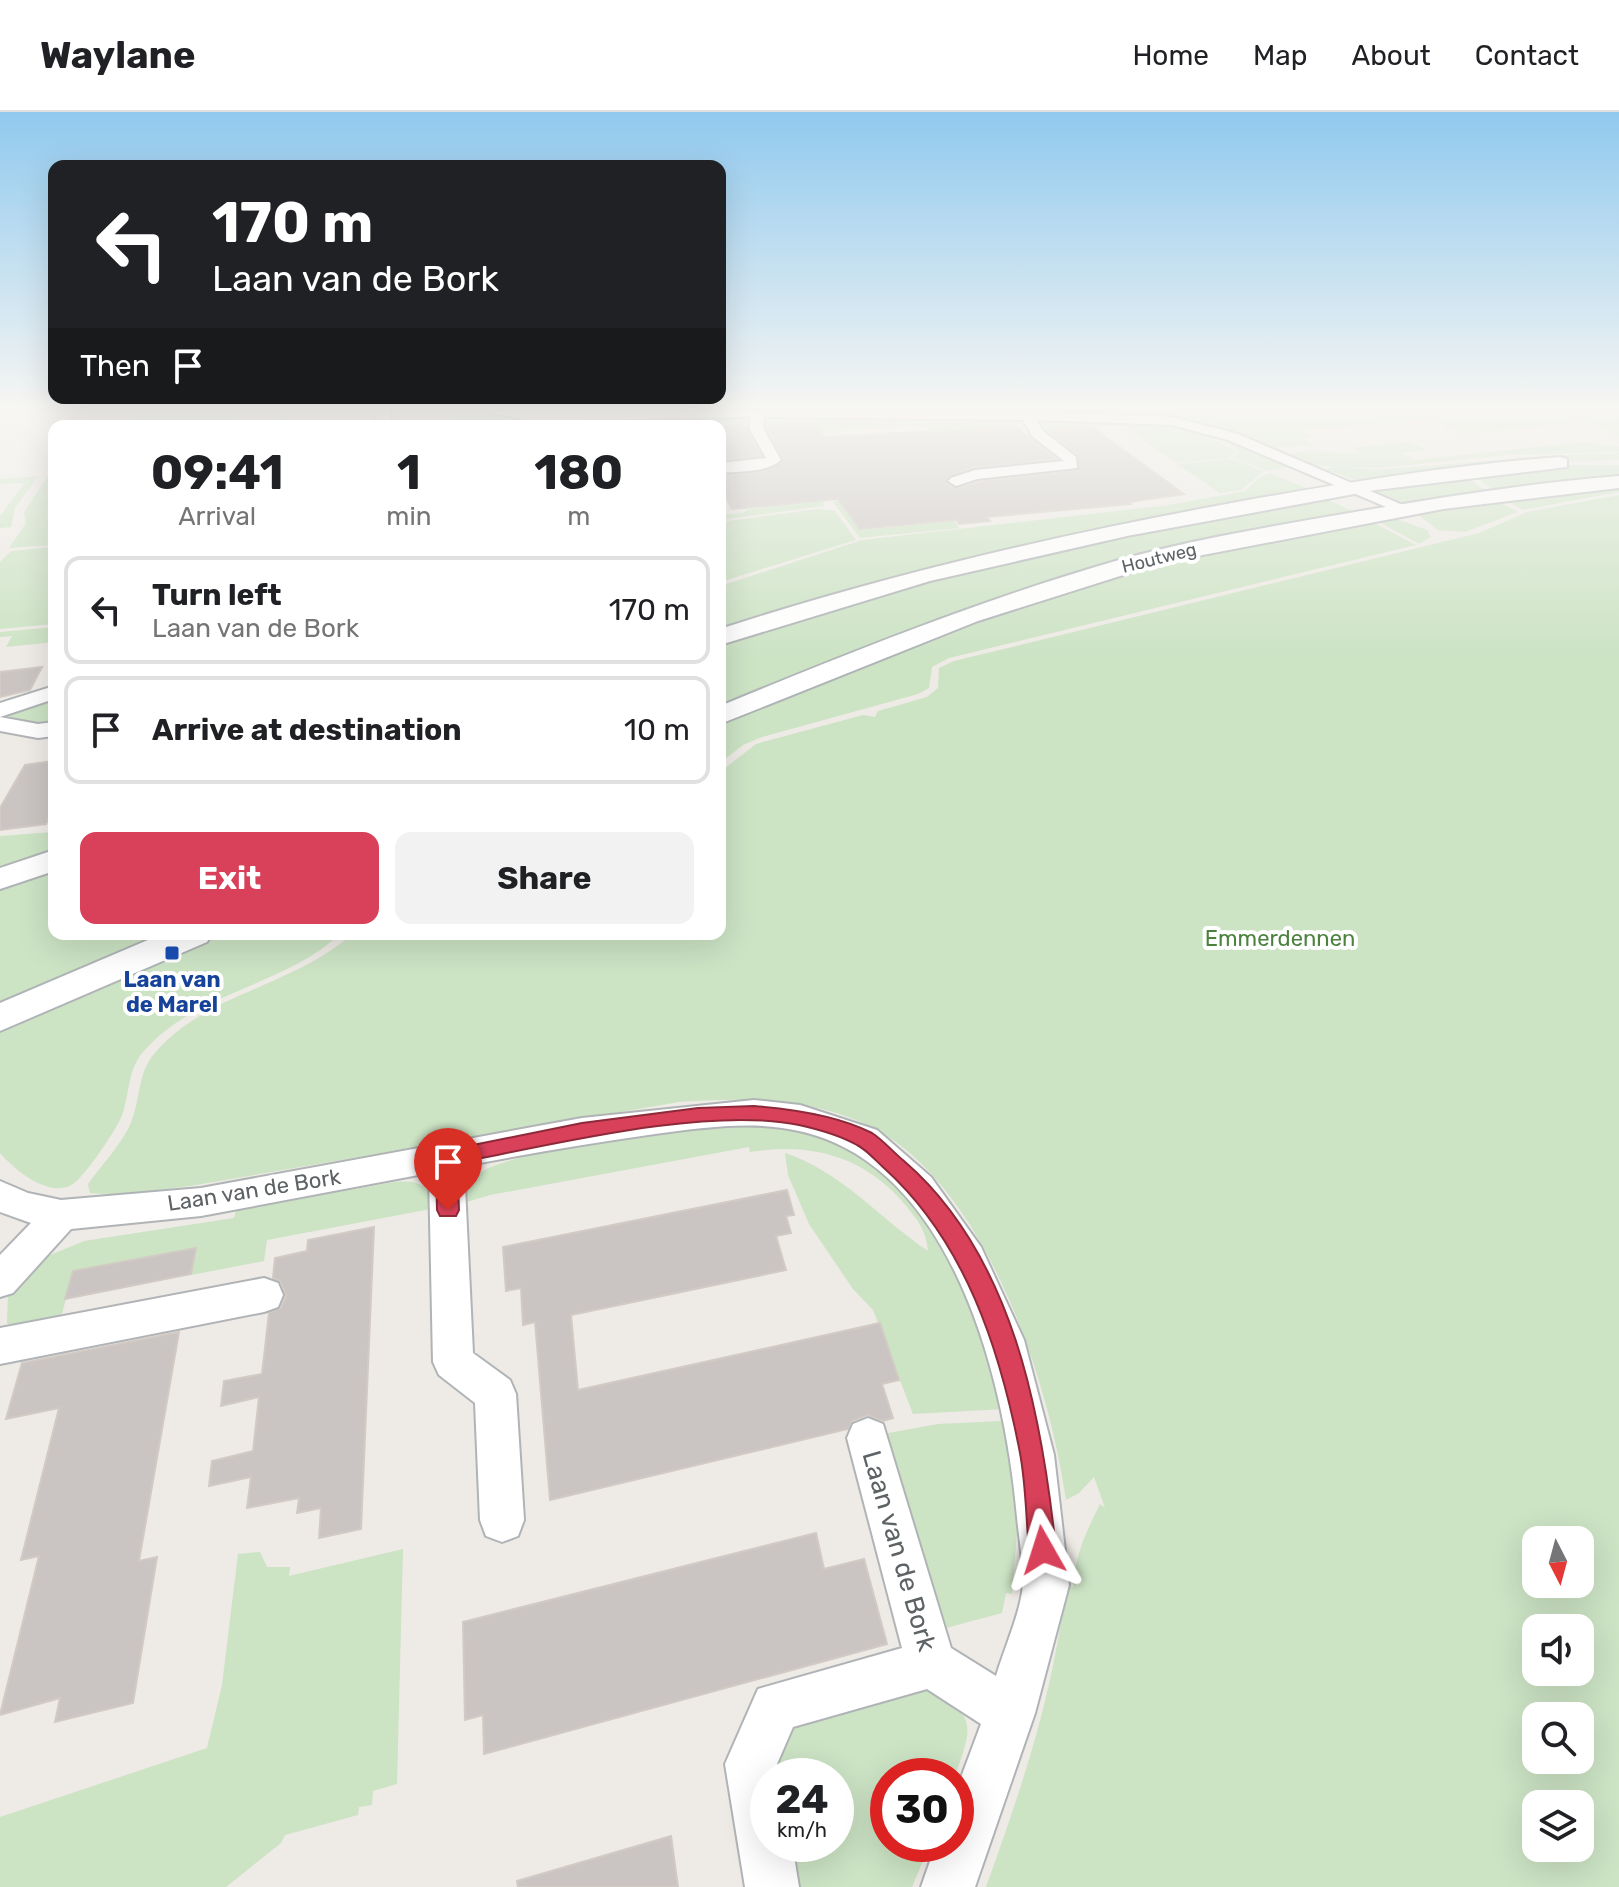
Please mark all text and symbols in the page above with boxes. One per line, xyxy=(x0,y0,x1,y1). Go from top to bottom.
text: Waylane xyxy=(40,32,196,78)
text: Home xyxy=(1132,39,1209,72)
text: Map xyxy=(1253,39,1307,72)
text: About xyxy=(1351,39,1431,72)
text: Contact xyxy=(1475,39,1579,72)
text: 170 m xyxy=(212,190,373,256)
icon: left xyxy=(80,192,184,296)
text: Laan van de Bork xyxy=(212,257,499,300)
icon: arrive xyxy=(166,344,210,388)
text: Then xyxy=(80,348,150,384)
text: 09:41 xyxy=(151,444,284,501)
text: 1 xyxy=(397,444,421,501)
text: 180 xyxy=(534,444,623,501)
text: Arrival xyxy=(178,501,256,532)
text: min xyxy=(386,501,432,532)
text: m xyxy=(567,501,590,532)
street label: Houtweg xyxy=(1119,538,1199,578)
text: Turn left xyxy=(152,577,282,613)
icon: left xyxy=(84,588,128,632)
text: 170 m xyxy=(609,592,690,628)
text: Laan van de Bork xyxy=(152,613,359,644)
icon: arrive xyxy=(84,708,128,752)
text: Arrive at destination xyxy=(152,712,462,748)
text: 10 m xyxy=(624,712,690,748)
button: Exit xyxy=(80,832,379,924)
button: Share xyxy=(395,832,694,924)
park label: Emmerdennen xyxy=(1205,925,1355,952)
marker: Laan van de Marel xyxy=(163,944,181,962)
place label: Laan van de Marel xyxy=(123,966,221,1018)
pin xyxy=(414,1128,482,1210)
icon: arrive xyxy=(426,1140,470,1184)
street label: Laan van de Bork xyxy=(165,1163,343,1217)
street label: Laan van de Bork xyxy=(856,1447,943,1655)
position arrow xyxy=(1001,1508,1085,1592)
north arrow xyxy=(1522,1526,1594,1598)
map controls xyxy=(1522,1526,1594,1862)
button: sound xyxy=(1522,1614,1594,1686)
button: search xyxy=(1522,1702,1594,1774)
speed limit sign: 30 xyxy=(870,1758,974,1862)
text: 24 xyxy=(775,1776,829,1823)
button: layers xyxy=(1522,1790,1594,1862)
text: km/h xyxy=(777,1818,827,1842)

